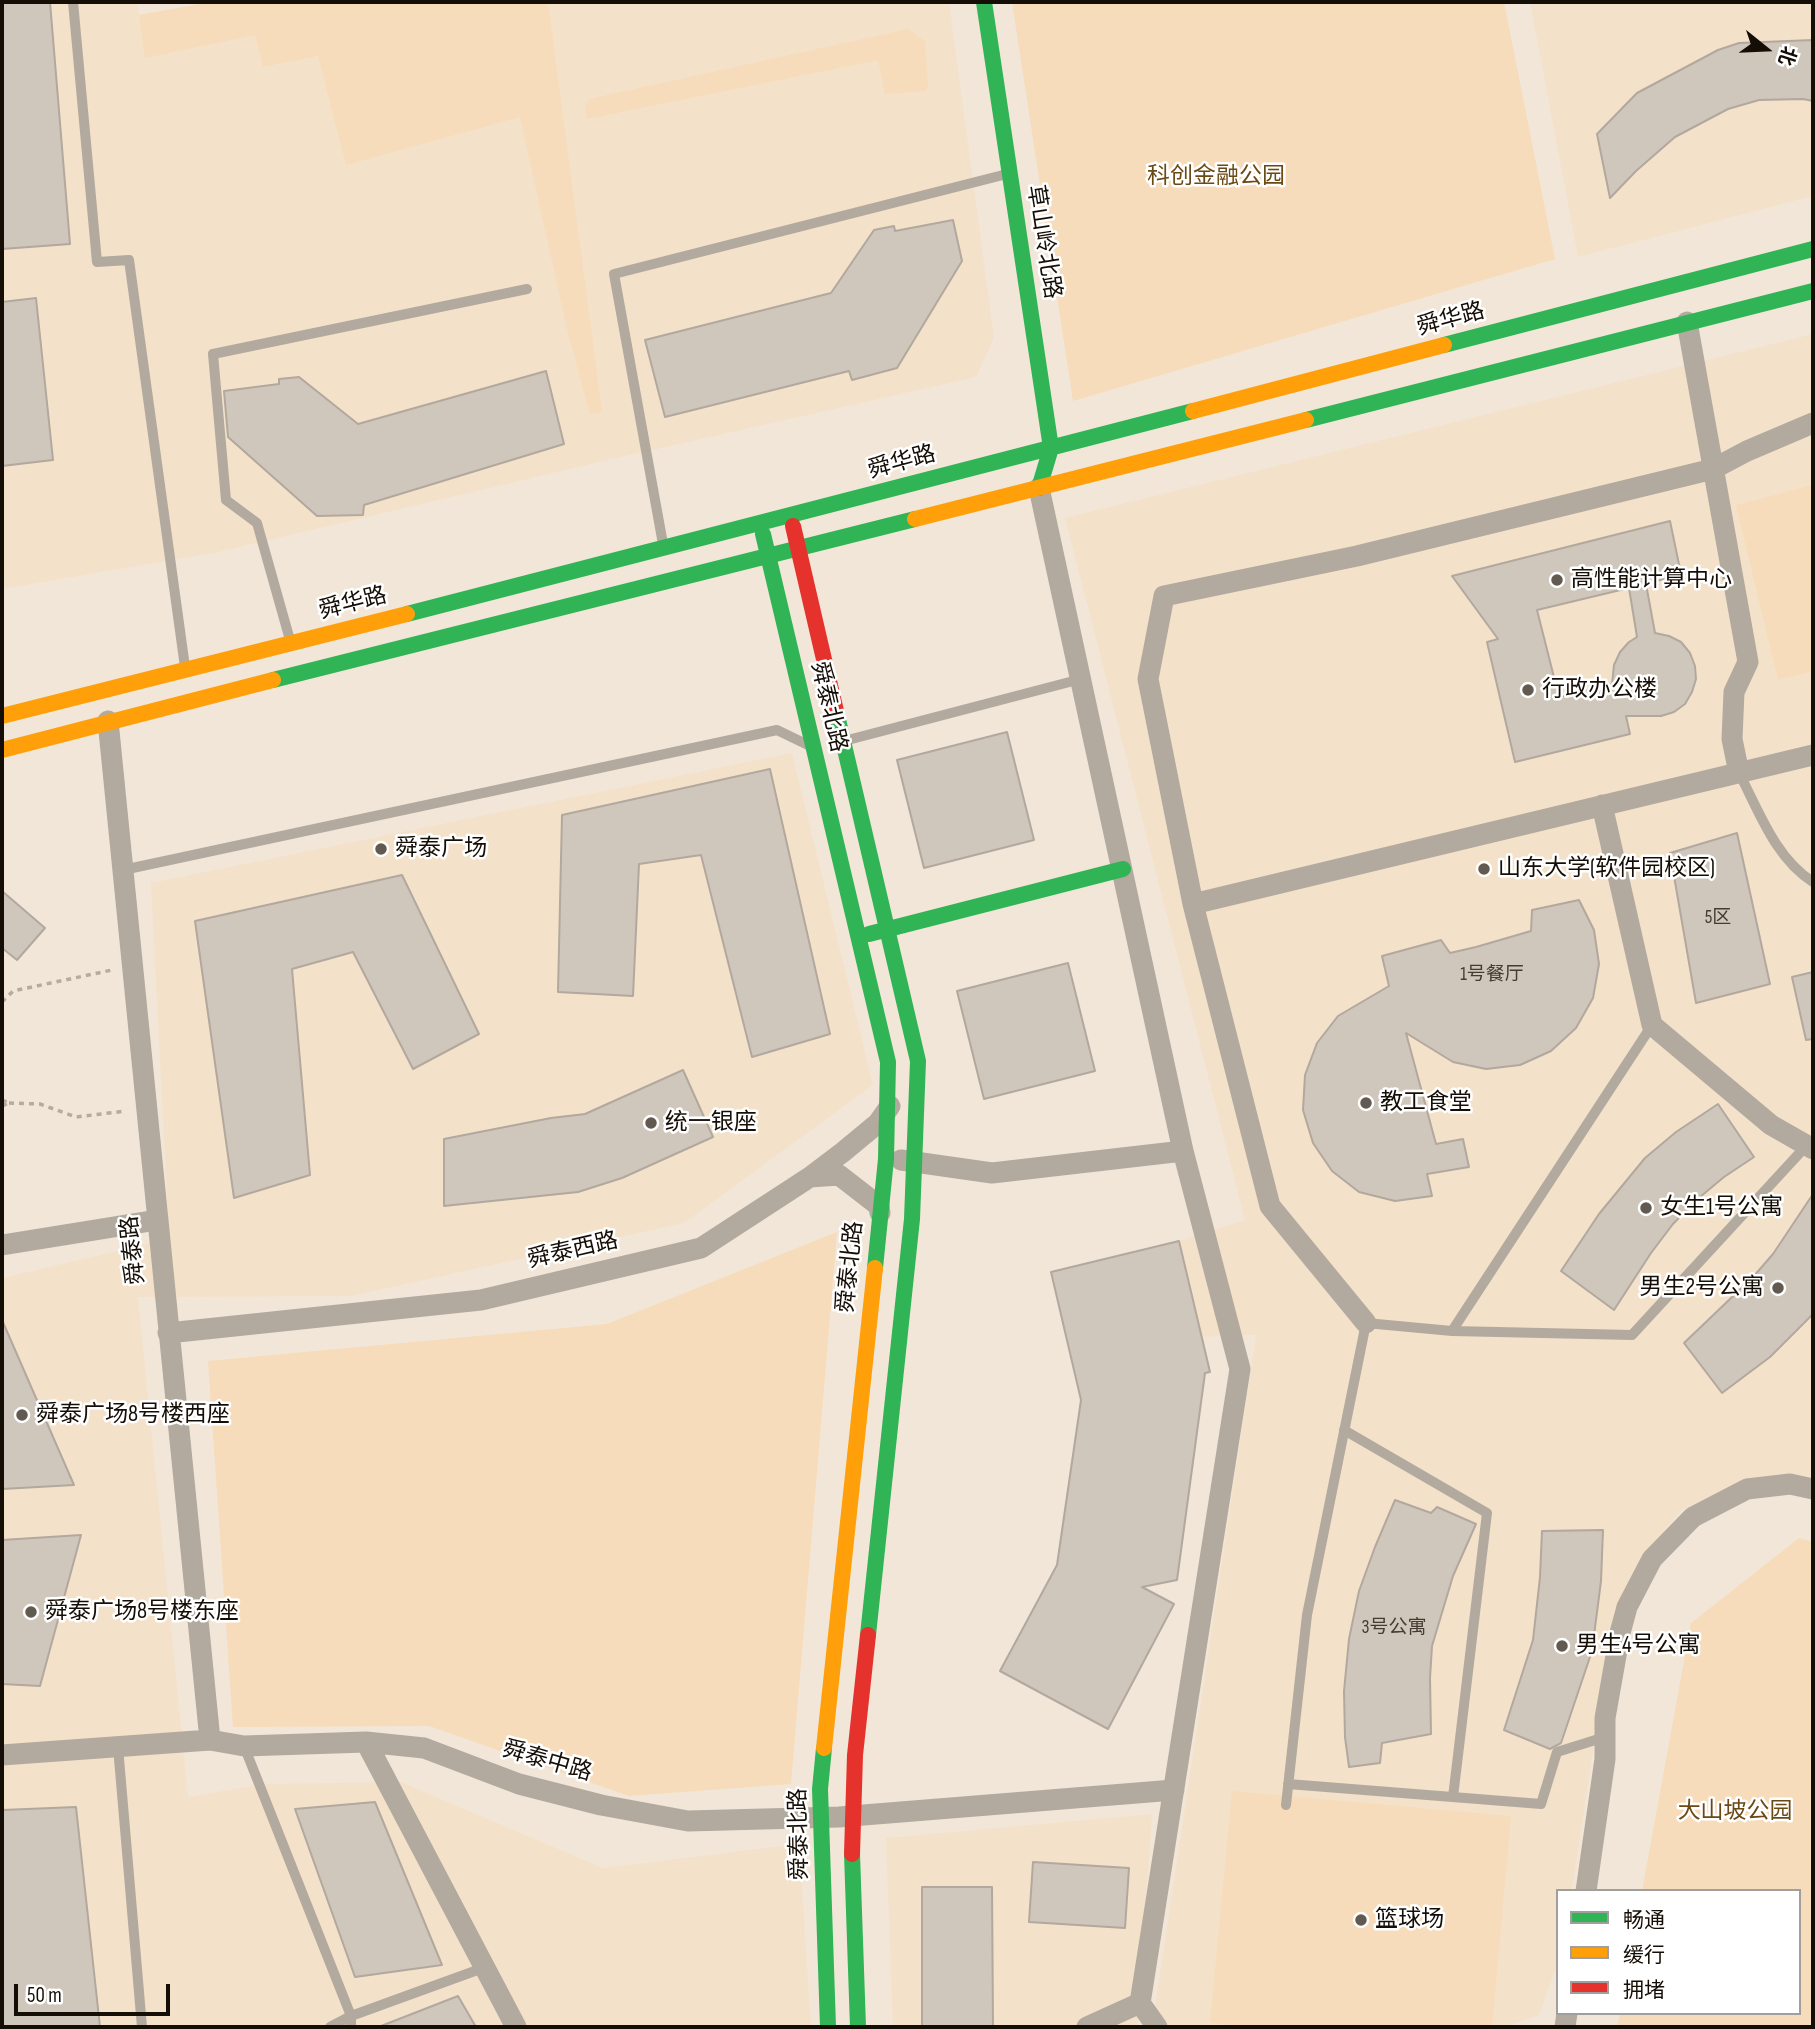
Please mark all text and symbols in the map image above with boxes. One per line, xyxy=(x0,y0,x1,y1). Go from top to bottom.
north arrow xyxy=(1731,14,1801,84)
text: 北 xyxy=(1773,43,1800,68)
park label: 科创金融公园 xyxy=(1147,163,1285,191)
street label: 草山岭北路 xyxy=(1020,183,1066,301)
street label: 舜华路 xyxy=(1414,298,1488,342)
street label: 舜华路 xyxy=(865,441,939,485)
place label: 高性能计算中心 xyxy=(1571,566,1732,594)
marker: 高性能计算中心 xyxy=(1549,572,1565,588)
street label: 舜华路 xyxy=(316,582,390,626)
street label: 舜泰北路 xyxy=(804,659,852,755)
place label: 行政办公楼 xyxy=(1542,676,1657,704)
marker: 行政办公楼 xyxy=(1520,682,1536,698)
place label: 舜泰广场 xyxy=(395,835,487,863)
marker: 舜泰广场 xyxy=(373,841,389,857)
place label: 山东大学(软件园校区) xyxy=(1498,855,1715,883)
marker: 山东大学(软件园校区) xyxy=(1476,861,1492,877)
house number: 5区 xyxy=(1705,907,1731,929)
house number: 1号餐厅 xyxy=(1460,964,1524,986)
place label: 教工食堂 xyxy=(1380,1089,1472,1117)
marker: 教工食堂 xyxy=(1358,1095,1374,1111)
place label: 统一银座 xyxy=(665,1109,757,1137)
marker: 统一银座 xyxy=(643,1115,659,1131)
place label: 女生1号公寓 xyxy=(1660,1194,1783,1222)
marker: 女生1号公寓 xyxy=(1638,1200,1654,1216)
street label: 舜泰路 xyxy=(117,1214,151,1286)
street label: 舜泰北路 xyxy=(832,1220,870,1314)
street label: 舜泰西路 xyxy=(525,1227,621,1275)
place label: 男生2号公寓 xyxy=(1640,1274,1764,1302)
marker: 男生2号公寓 xyxy=(1770,1280,1786,1296)
place label: 舜泰广场8号楼西座 xyxy=(36,1401,230,1429)
marker: 舜泰广场8号楼西座 xyxy=(14,1407,30,1423)
place label: 舜泰广场8号楼东座 xyxy=(45,1598,239,1626)
marker: 舜泰广场8号楼东座 xyxy=(23,1604,39,1620)
house number: 3号公寓 xyxy=(1362,1617,1426,1639)
place label: 男生4号公寓 xyxy=(1576,1632,1701,1660)
marker: 男生4号公寓 xyxy=(1554,1638,1570,1654)
street label: 舜泰中路 xyxy=(499,1736,595,1788)
street label: 舜泰北路 xyxy=(785,1788,815,1880)
park label: 大山坡公园 xyxy=(1678,1798,1792,1826)
legend xyxy=(1556,1889,1801,2015)
place label: 篮球场 xyxy=(1375,1906,1444,1934)
text: 畅通 xyxy=(1623,1908,1665,1933)
marker: 篮球场 xyxy=(1353,1912,1369,1928)
text: 缓行 xyxy=(1623,1943,1665,1968)
scale bar xyxy=(18,1969,173,2013)
text: 拥堵 xyxy=(1623,1978,1665,2003)
text: 50 m xyxy=(27,1983,62,2008)

